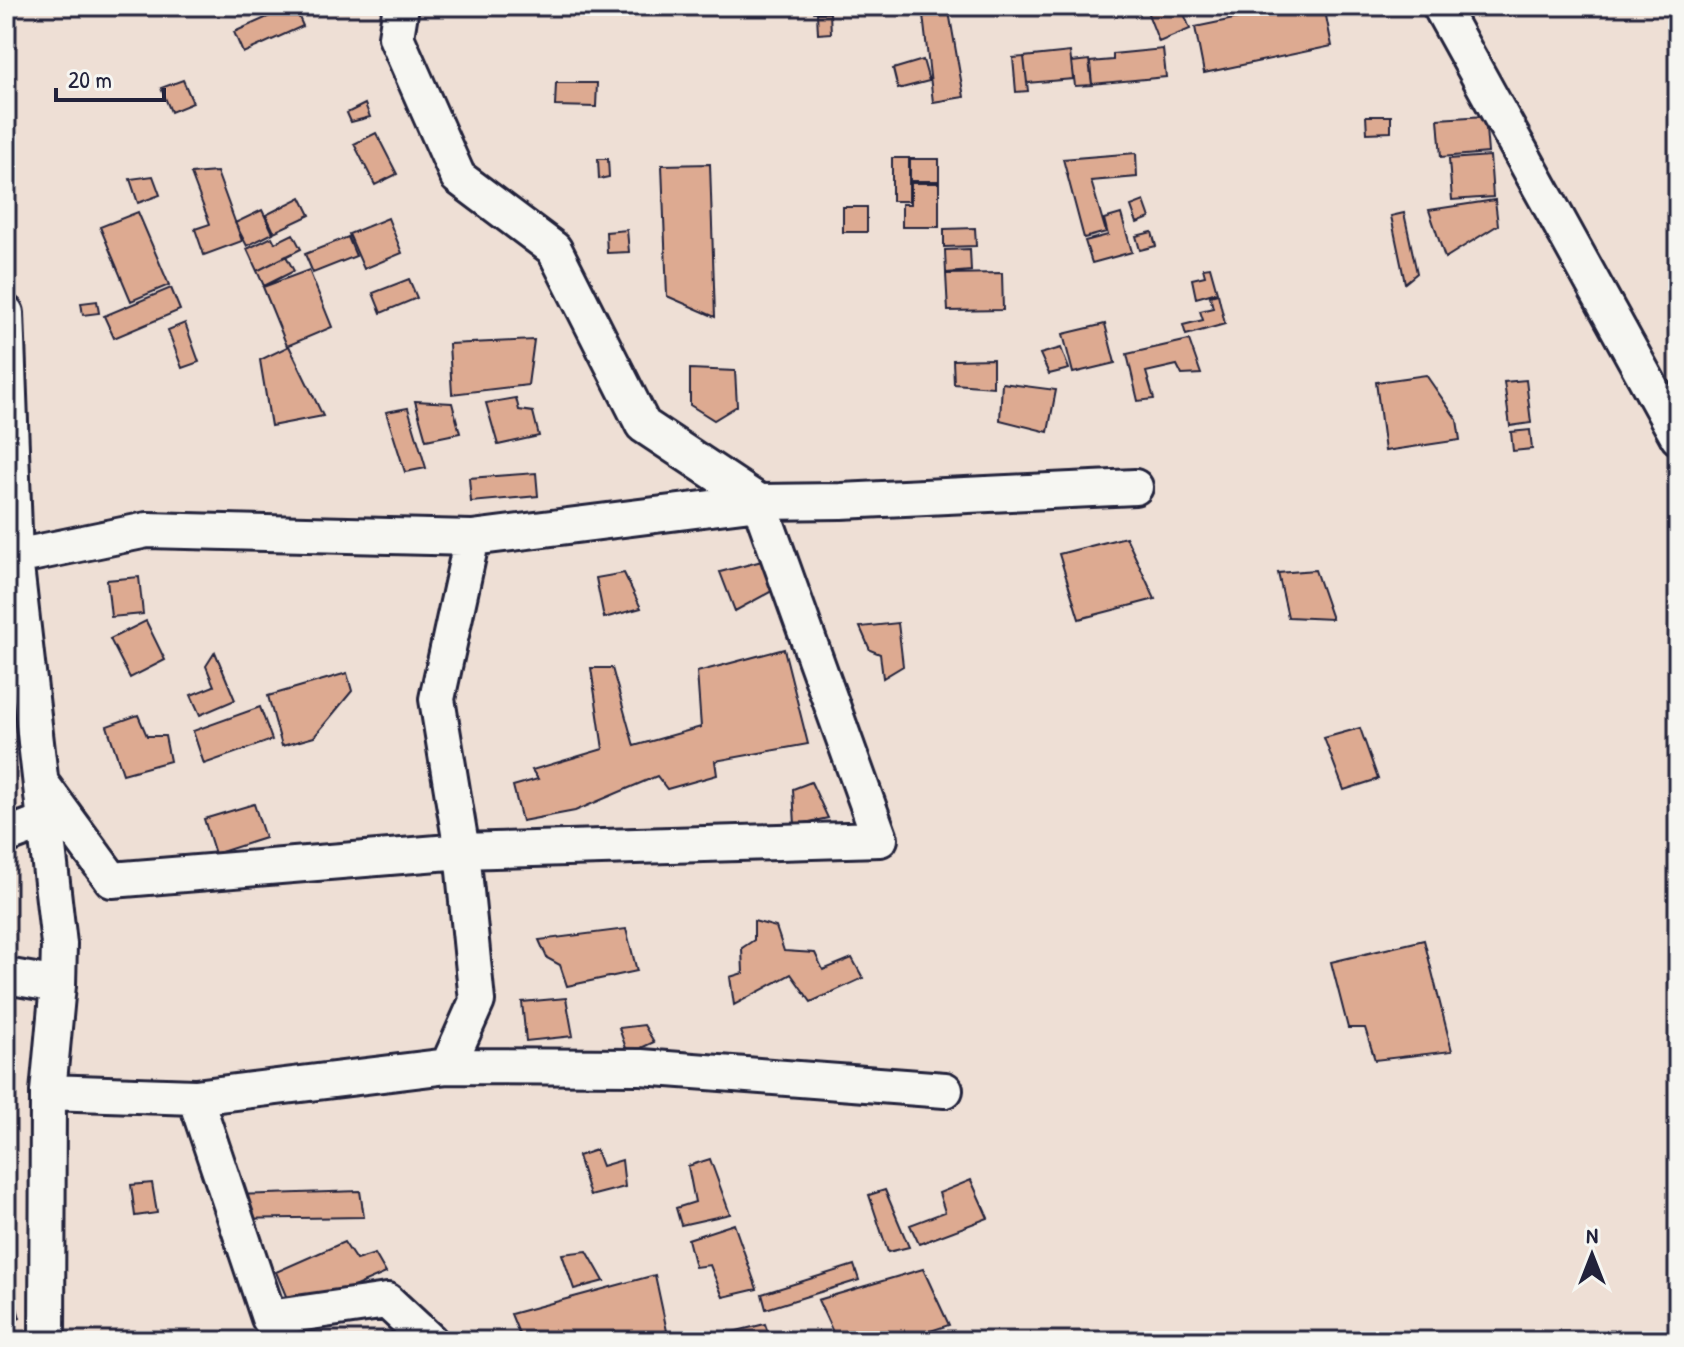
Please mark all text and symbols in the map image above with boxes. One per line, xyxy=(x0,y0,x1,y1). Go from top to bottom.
scale bar xyxy=(56,52,164,102)
text: 20 m xyxy=(68,63,112,95)
north arrow xyxy=(1552,1215,1632,1295)
text: N xyxy=(1586,1220,1598,1250)

